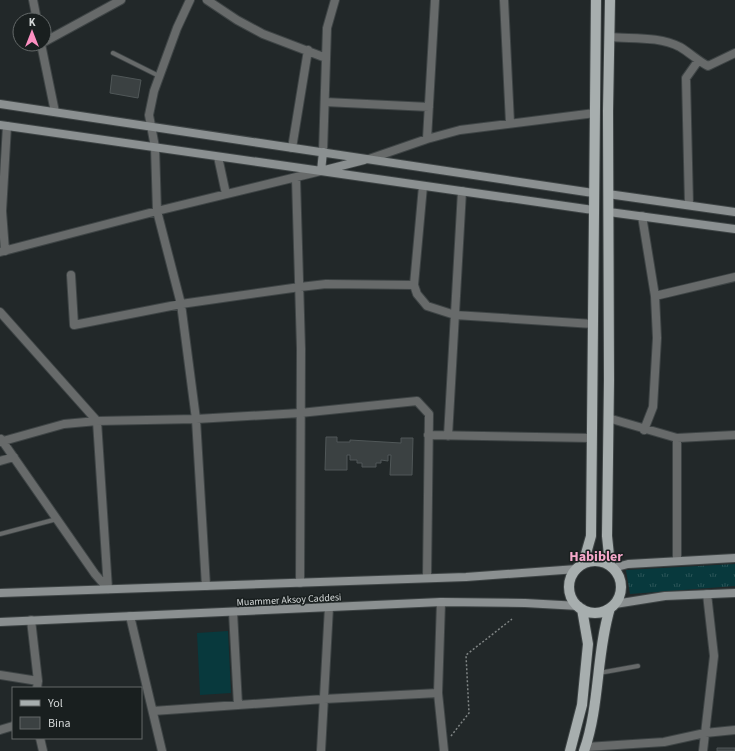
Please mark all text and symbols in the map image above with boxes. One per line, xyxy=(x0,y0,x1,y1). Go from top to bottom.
north arrow xyxy=(12,12,52,52)
text: K xyxy=(29,15,36,30)
district label: Habibler xyxy=(569,547,623,567)
street label: Muammer Aksoy Caddesi xyxy=(236,590,342,610)
legend xyxy=(12,687,142,739)
text: Yol xyxy=(47,695,63,712)
text: Bina xyxy=(48,715,71,732)

